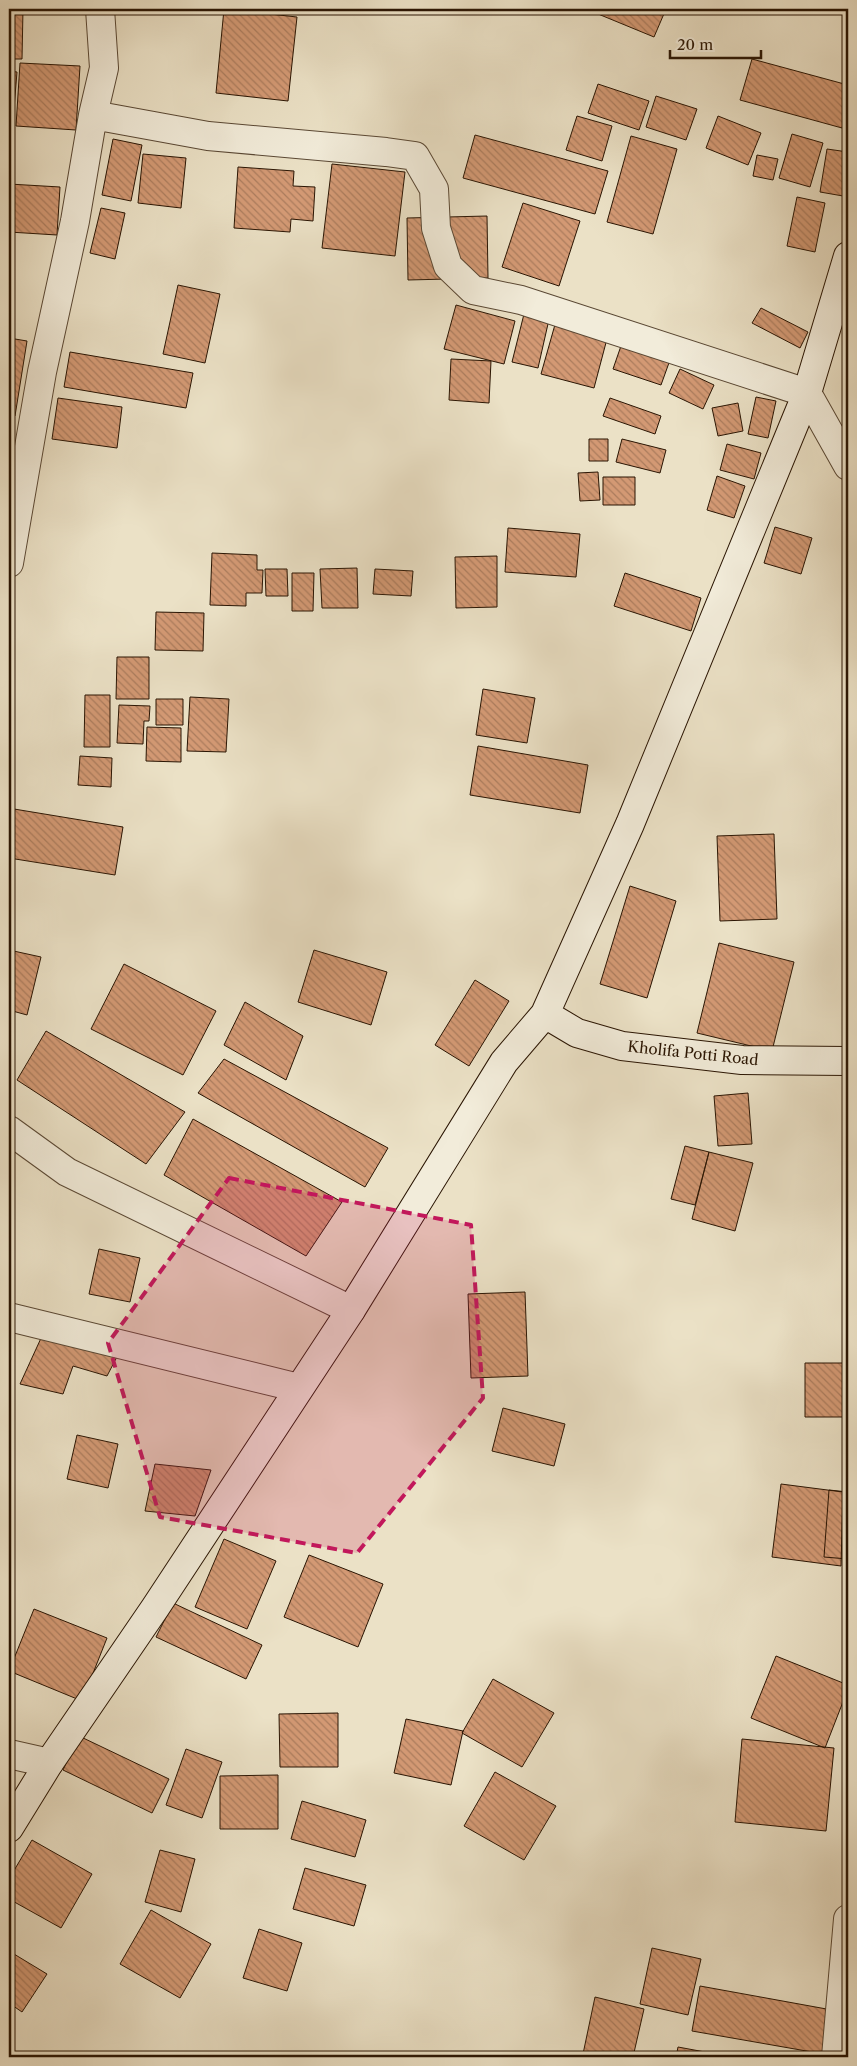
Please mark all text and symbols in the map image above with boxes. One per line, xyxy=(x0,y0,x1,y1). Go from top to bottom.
scale bar xyxy=(670,28,761,60)
text: 20 m xyxy=(677,35,713,54)
street label: Kholifa Potti Road xyxy=(627,1037,759,1069)

